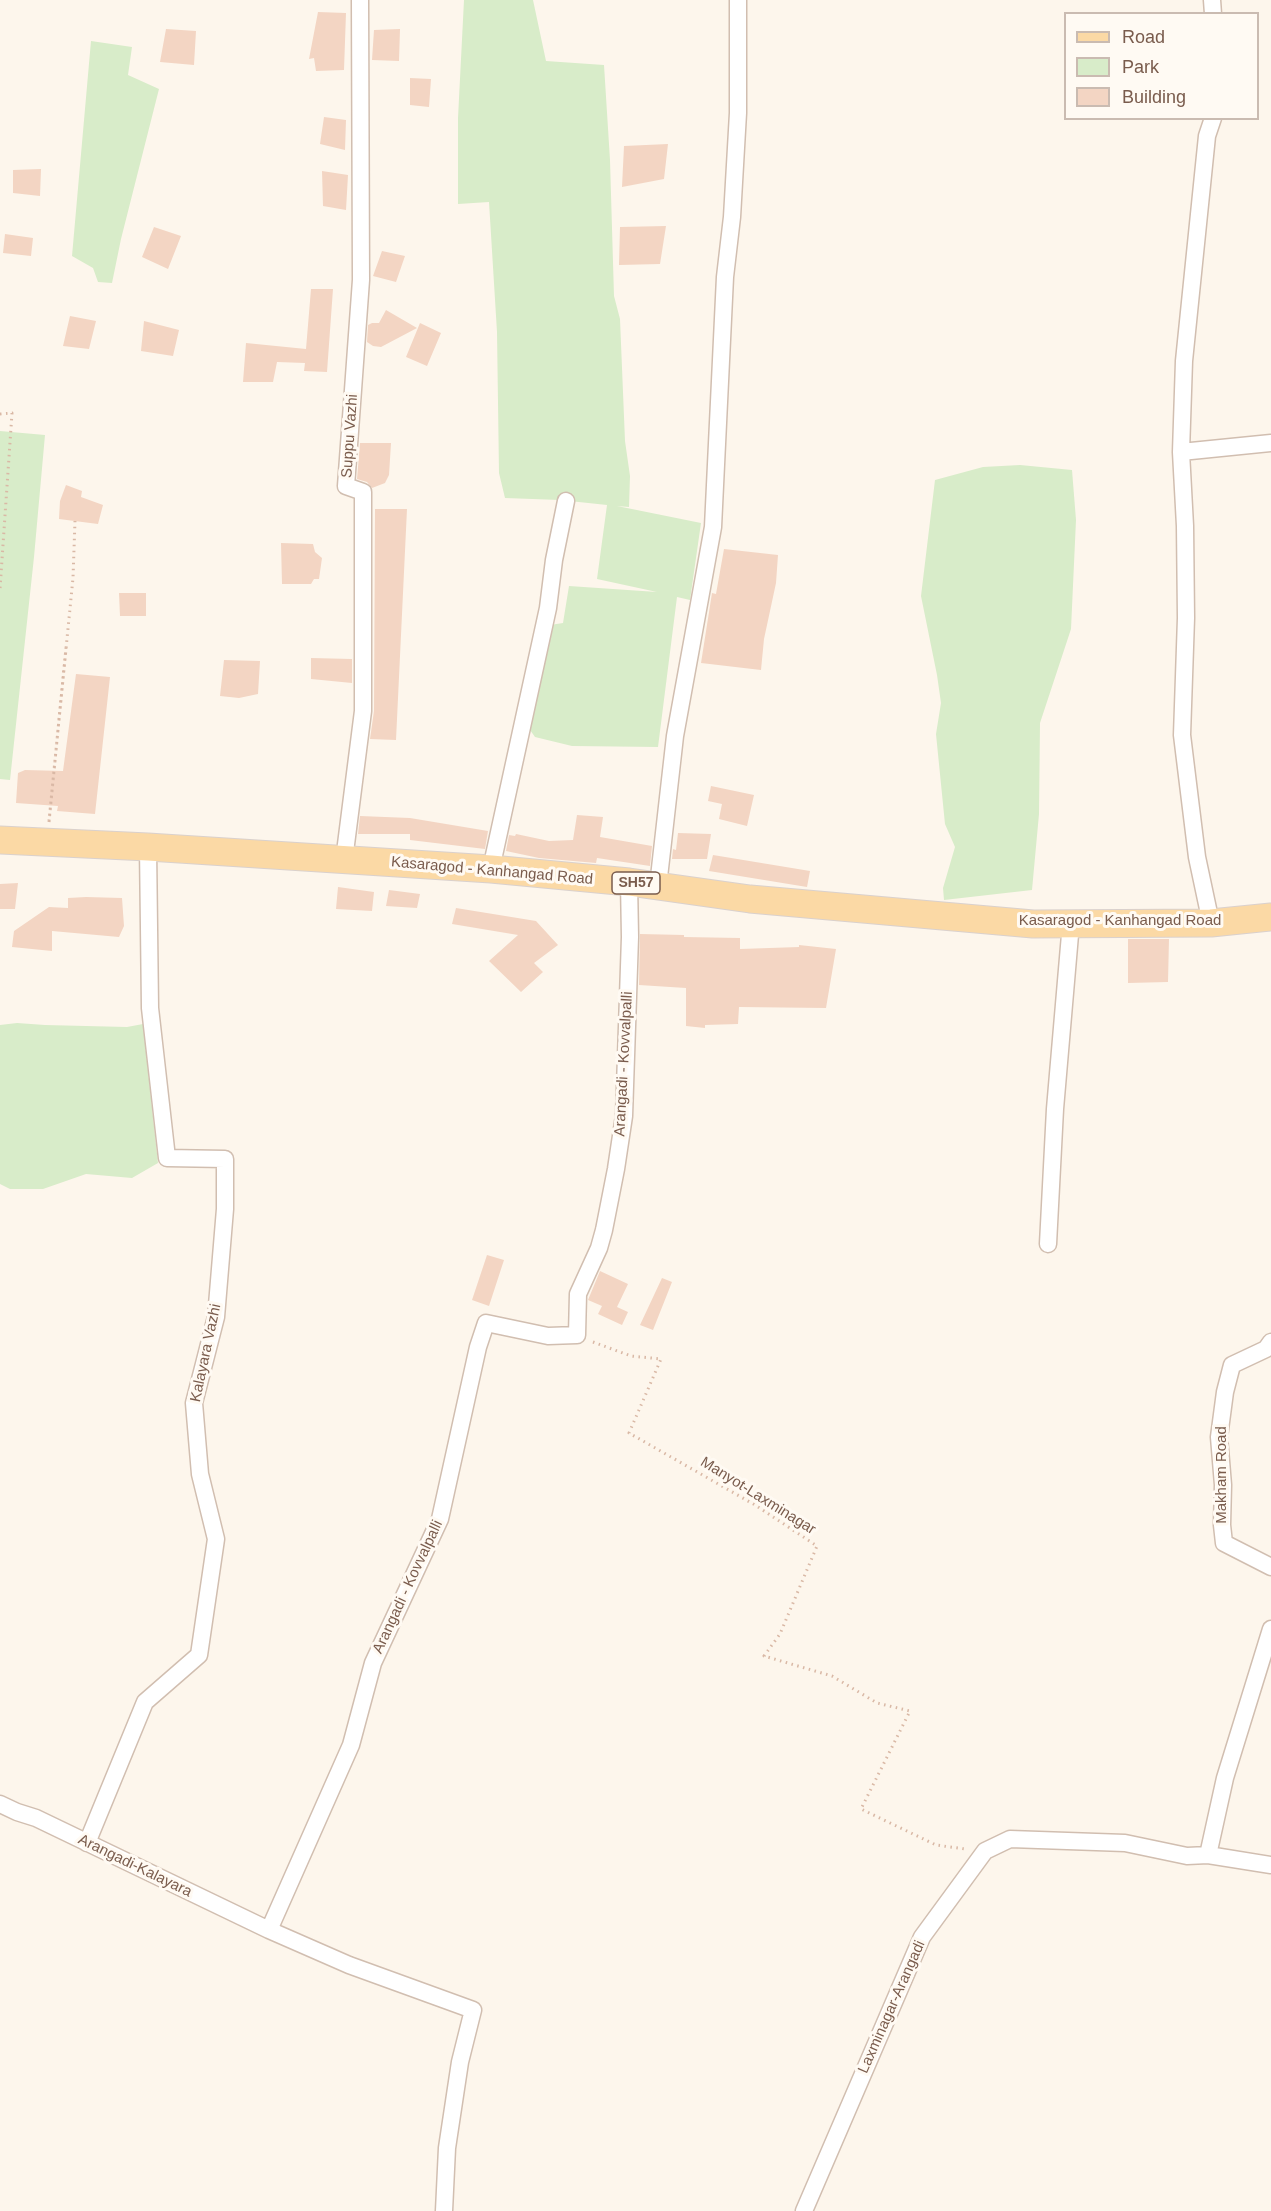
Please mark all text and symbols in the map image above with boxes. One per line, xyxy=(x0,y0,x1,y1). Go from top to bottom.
legend xyxy=(1064,12,1259,120)
text: Road xyxy=(1122,27,1165,47)
text: Park xyxy=(1122,57,1159,77)
text: Building xyxy=(1122,87,1186,107)
street label: Suppu Vazhi xyxy=(338,393,362,479)
street label: Kasaragod - Kanhangad Road xyxy=(390,853,594,889)
road number: SH57 xyxy=(612,872,660,894)
street label: Kasaragod - Kanhangad Road xyxy=(1019,912,1221,930)
street label: Arangadi - Kovvalpalli xyxy=(611,991,637,1137)
street label: Kalayara Vazhi xyxy=(187,1302,225,1404)
street label: Makham Road xyxy=(1213,1426,1231,1524)
street label: Manyot-Laxminagar xyxy=(697,1453,819,1539)
street label: Arangadi - Kovvalpalli xyxy=(369,1517,447,1657)
street label: Arangadi-Kalayara xyxy=(75,1831,195,1901)
street label: Laxminagar-Arangadi xyxy=(855,1938,929,2076)

